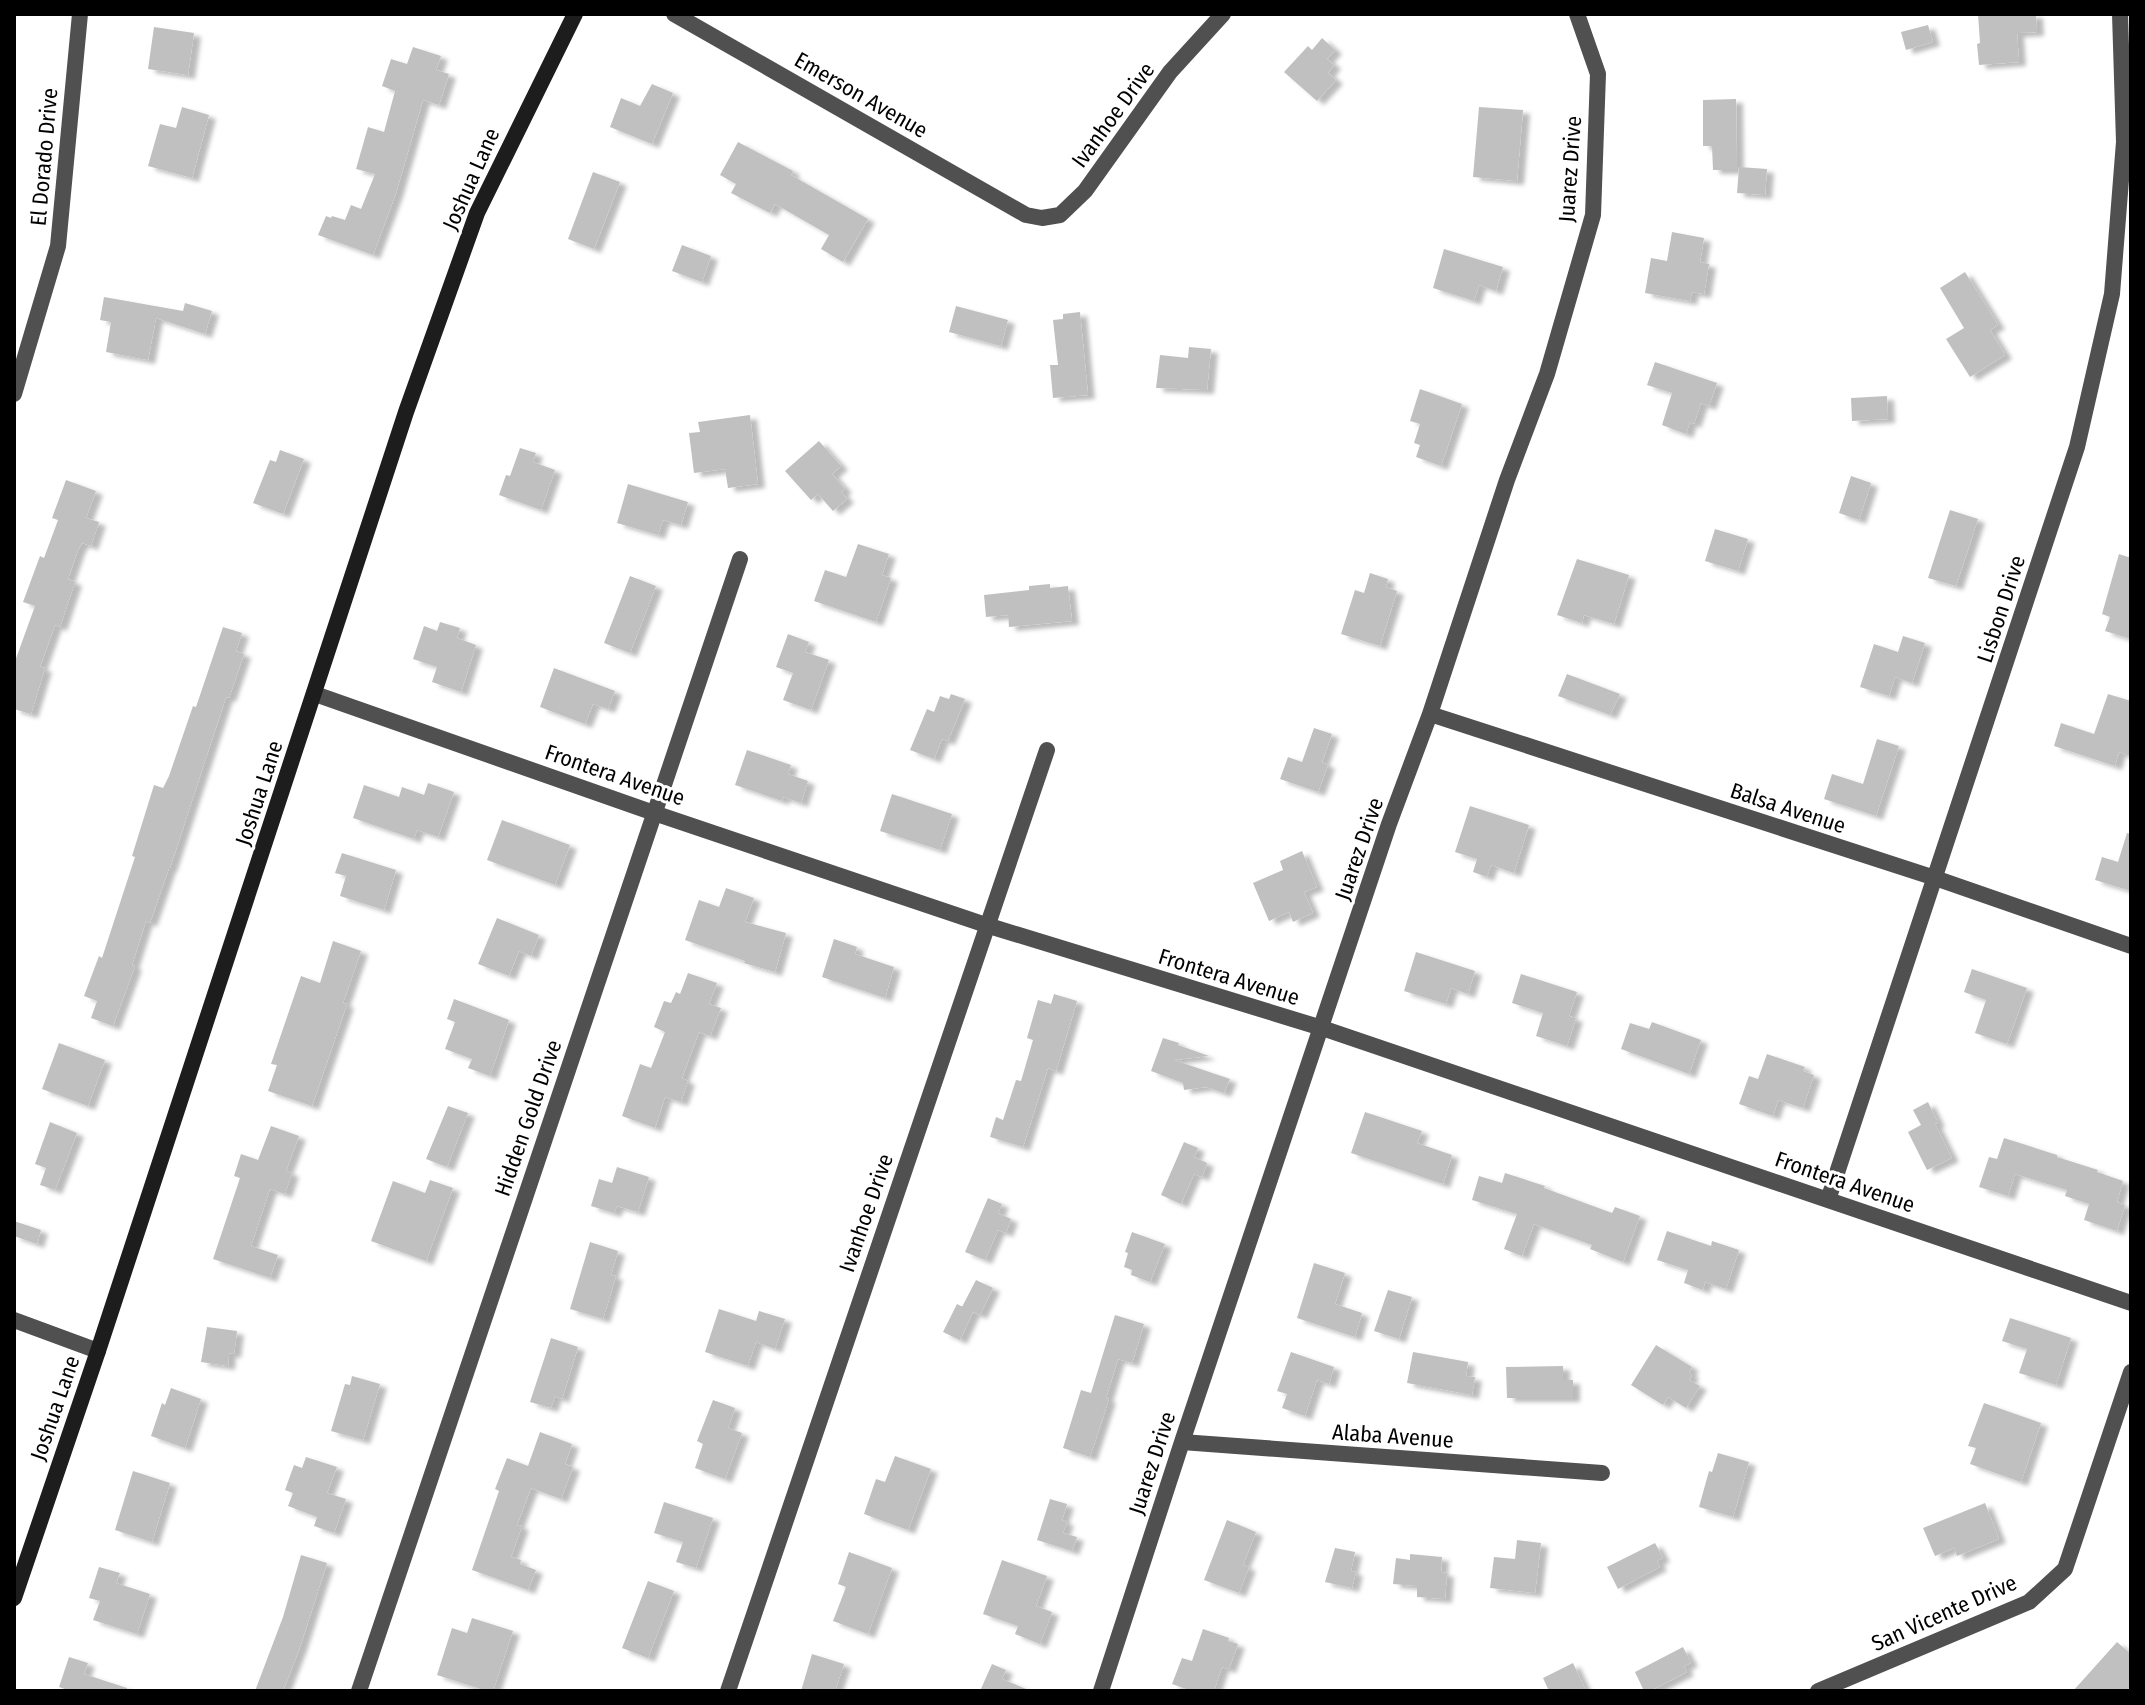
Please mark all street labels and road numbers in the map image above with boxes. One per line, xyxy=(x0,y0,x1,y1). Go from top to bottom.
street label: Emerson Avenue xyxy=(790,46,932,144)
street label: Ivanhoe Drive xyxy=(1066,57,1160,173)
street label: El Dorado Drive xyxy=(25,87,63,227)
street label: Juarez Drive xyxy=(1553,115,1587,223)
street label: Joshua Lane xyxy=(437,124,505,234)
street label: Lisbon Drive xyxy=(1971,552,2031,666)
street label: Joshua Lane xyxy=(229,737,289,849)
street label: Frontera Avenue xyxy=(542,738,688,812)
street label: Balsa Avenue xyxy=(1727,777,1849,839)
street label: Juarez Drive xyxy=(1329,794,1389,904)
street label: Frontera Avenue xyxy=(1155,943,1303,1011)
street label: Hidden Gold Drive xyxy=(489,1036,567,1200)
street label: Frontera Avenue xyxy=(1772,1145,1918,1219)
street label: Ivanhoe Drive xyxy=(833,1150,899,1276)
street label: Joshua Lane xyxy=(25,1352,85,1464)
street label: Juarez Drive xyxy=(1123,1408,1181,1518)
street label: Alaba Avenue xyxy=(1331,1418,1455,1454)
street label: San Vicente Drive xyxy=(1867,1569,2021,1657)

